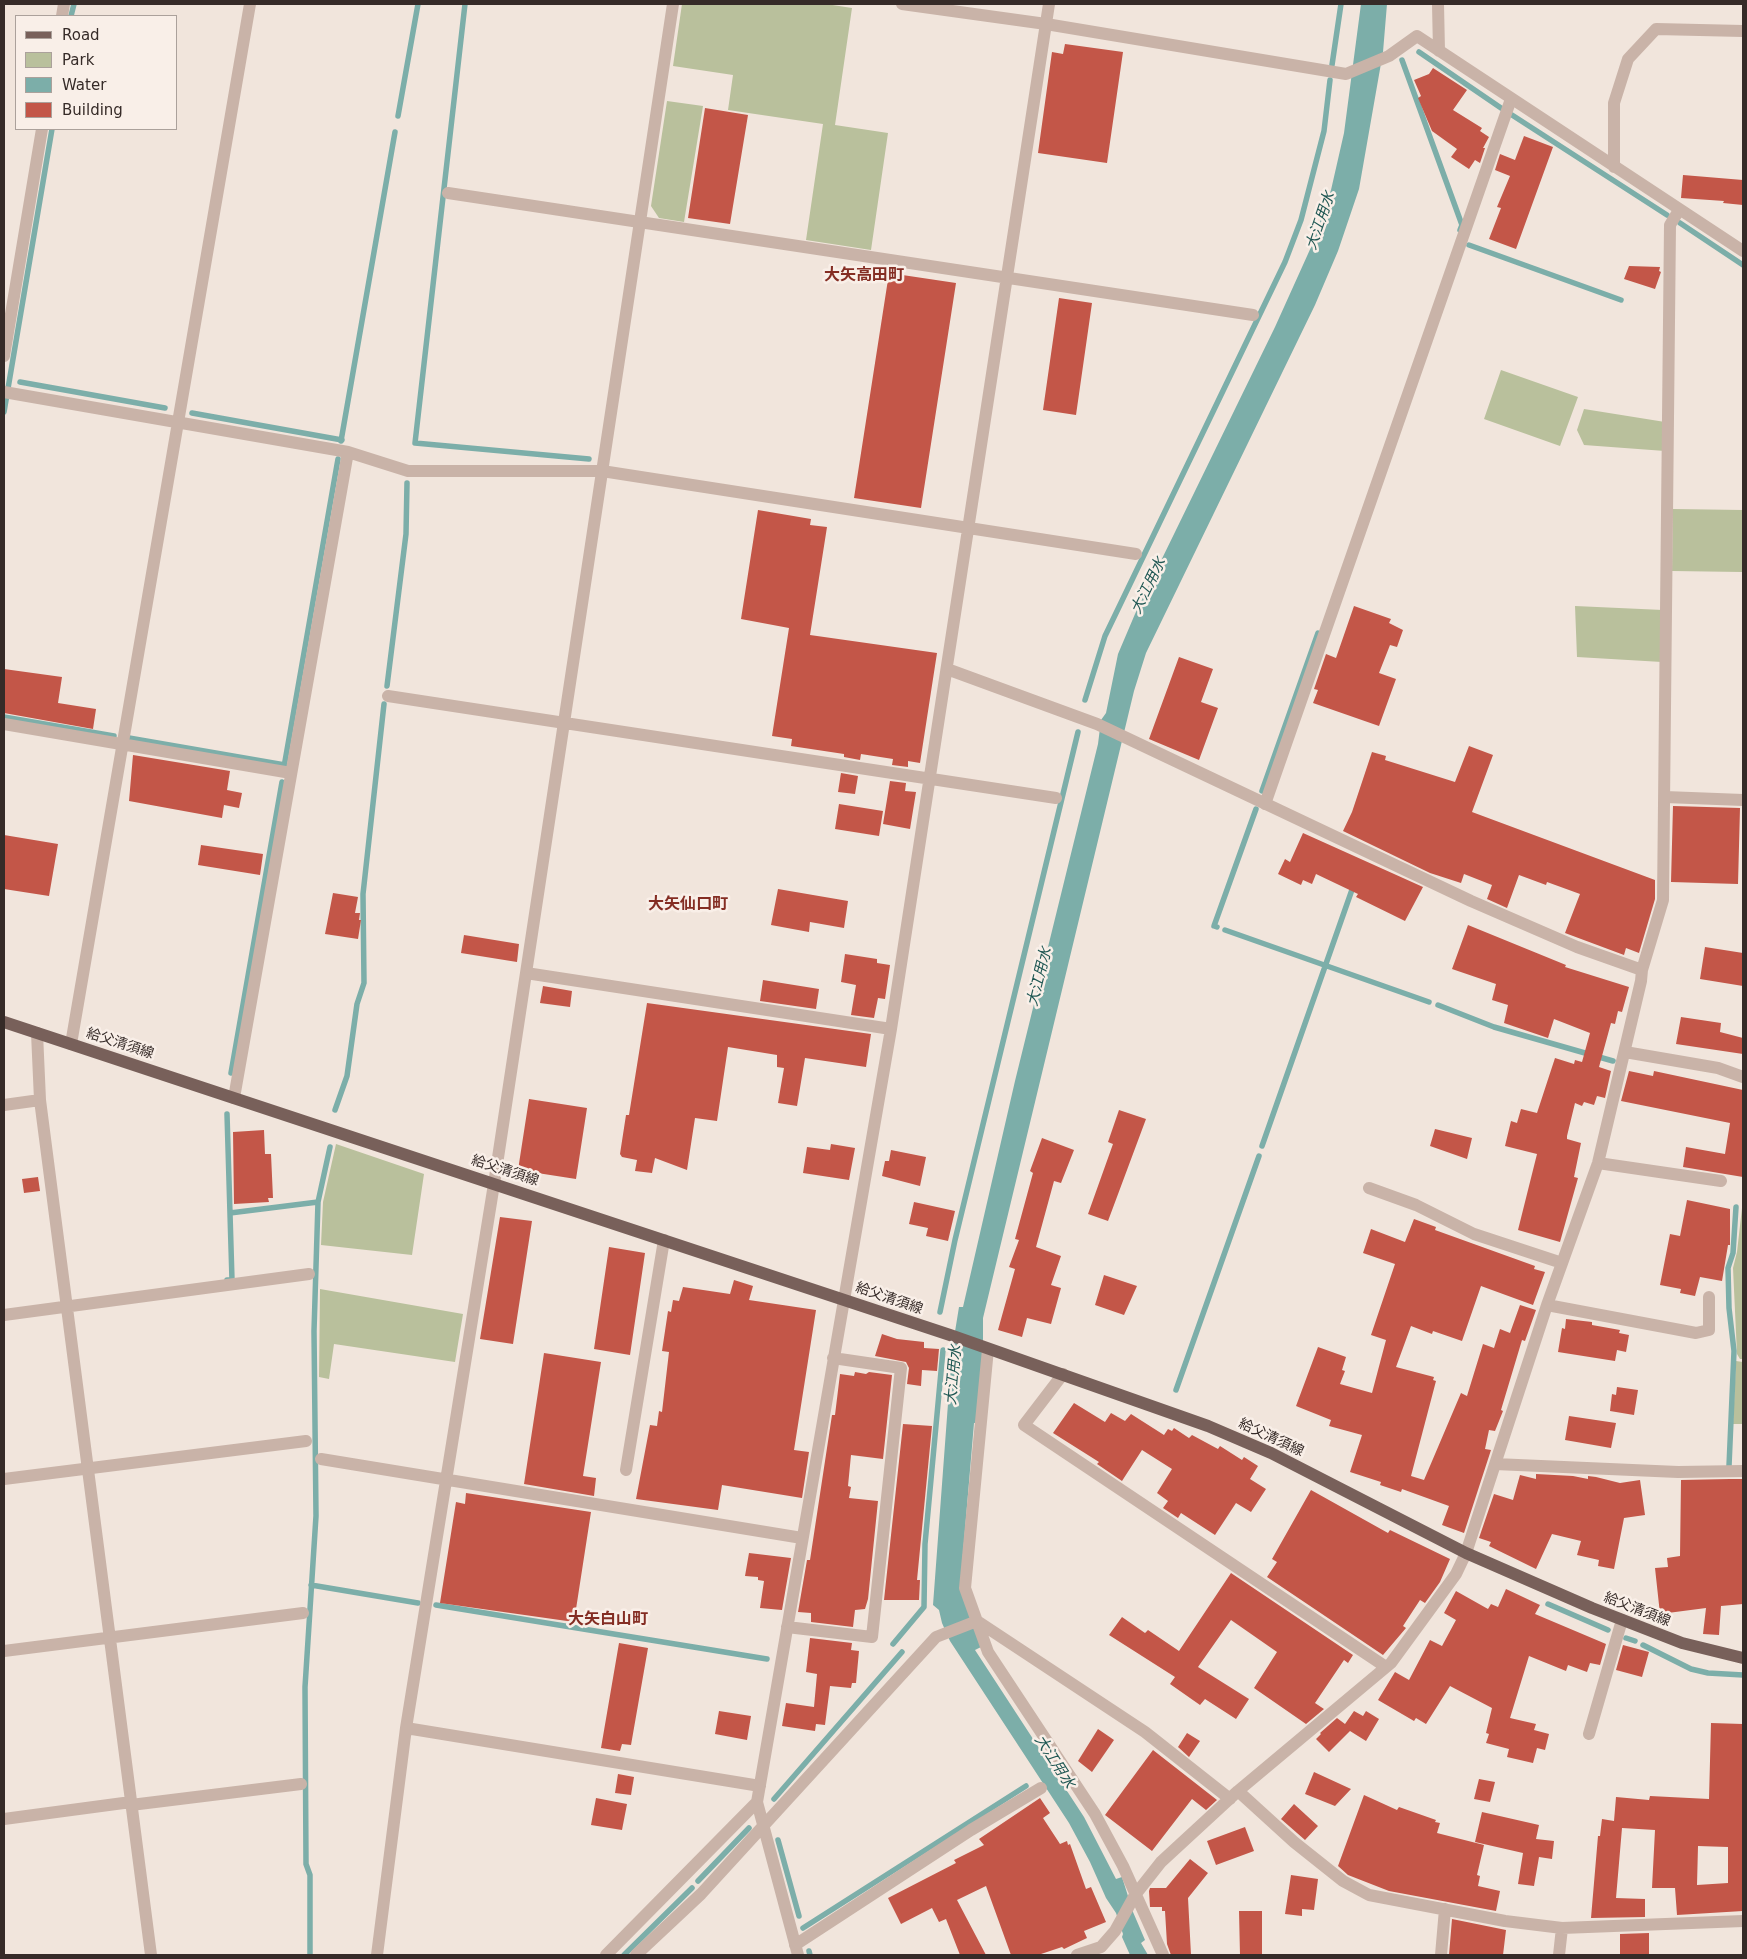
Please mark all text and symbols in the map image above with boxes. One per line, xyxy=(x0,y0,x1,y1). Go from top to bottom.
legend xyxy=(15,15,178,130)
text: Road xyxy=(62,26,100,44)
text: Park xyxy=(62,51,94,69)
text: Water xyxy=(62,76,106,94)
text: Building xyxy=(62,101,123,119)
water label: 大江用水 xyxy=(1303,190,1339,252)
district label: 大矢高田町 xyxy=(824,266,904,286)
water label: 大江用水 xyxy=(1128,555,1170,617)
district label: 大矢仙口町 xyxy=(648,895,728,915)
water label: 大江用水 xyxy=(1024,946,1056,1008)
street label: 給父清須線 xyxy=(84,1025,156,1063)
street label: 給父清須線 xyxy=(469,1152,541,1190)
street label: 給父清須線 xyxy=(853,1280,925,1318)
water label: 大江用水 xyxy=(942,1344,966,1406)
street label: 給父清須線 xyxy=(1236,1416,1306,1460)
street label: 給父清須線 xyxy=(1601,1590,1673,1630)
district label: 大矢白山町 xyxy=(568,1610,648,1630)
water label: 大江用水 xyxy=(1030,1732,1078,1792)

